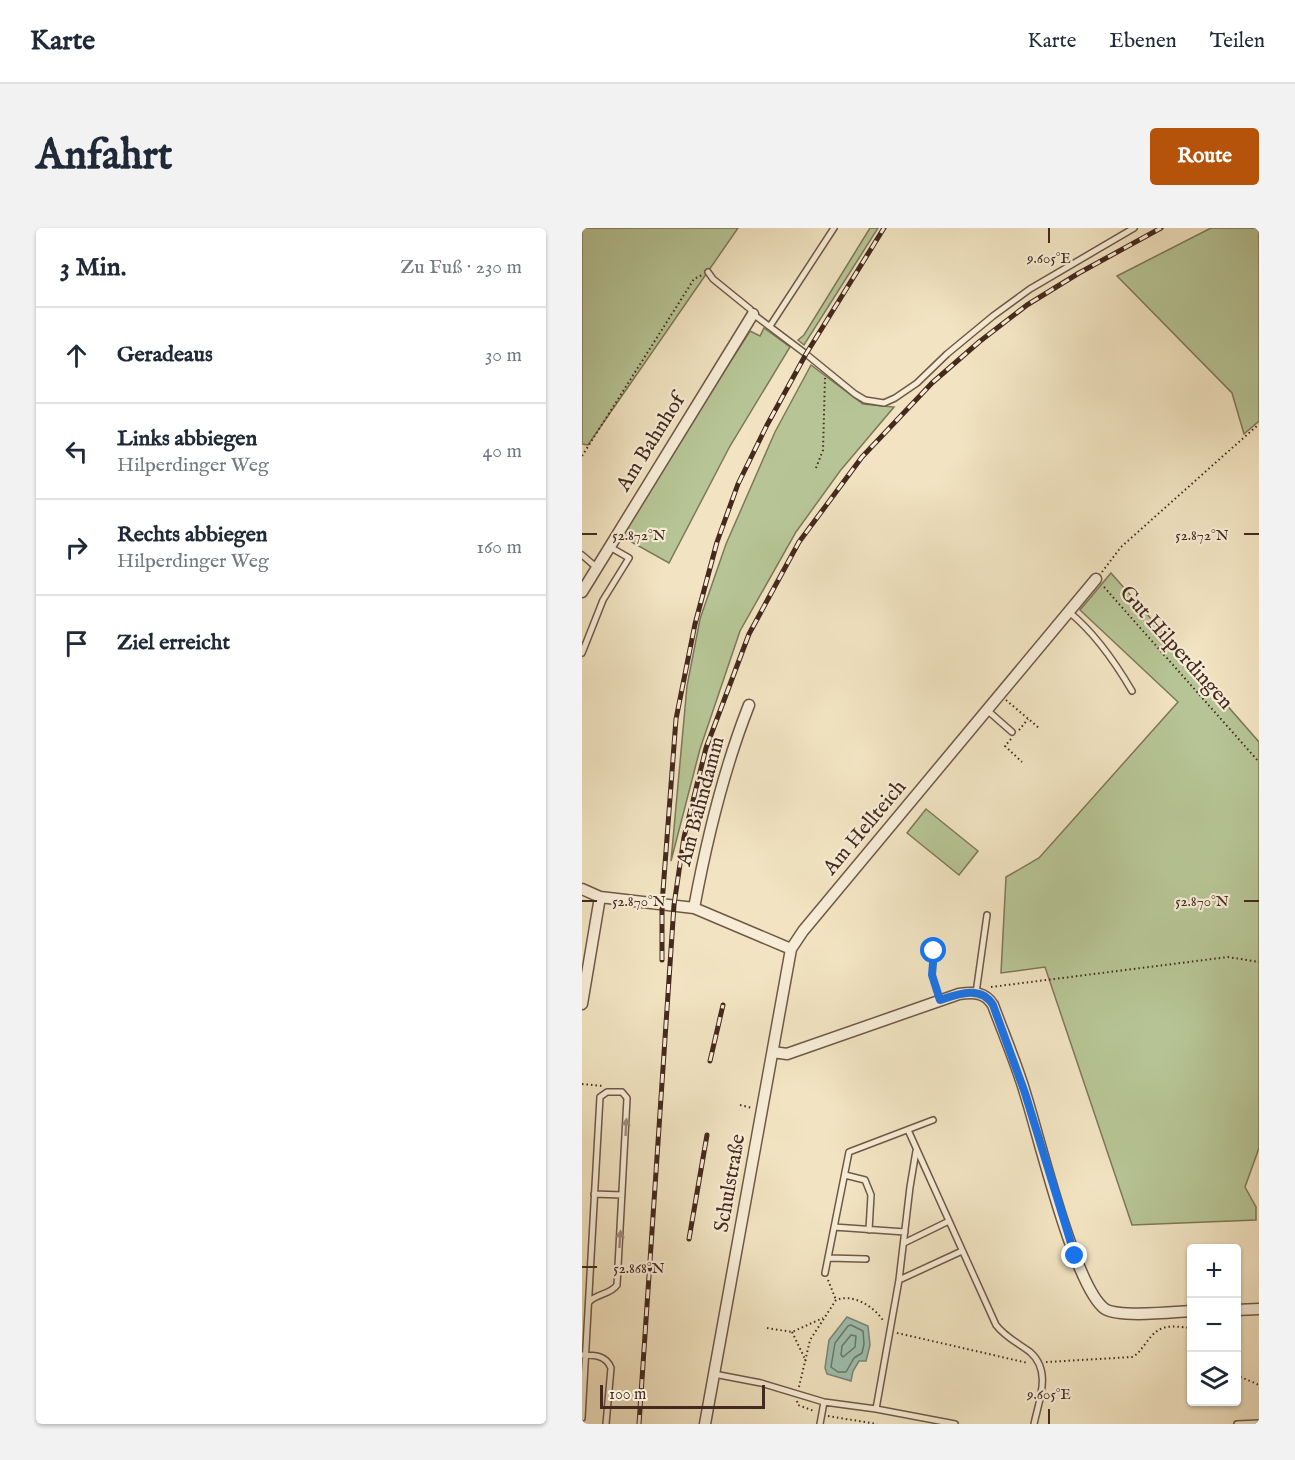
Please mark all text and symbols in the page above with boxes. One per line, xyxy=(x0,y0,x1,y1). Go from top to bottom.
text: Karte xyxy=(30,24,95,59)
text: Karte xyxy=(1028,28,1076,55)
text: Ebenen xyxy=(1109,28,1177,55)
text: Teilen xyxy=(1210,28,1265,55)
button: Route xyxy=(1150,128,1259,185)
text: Anfahrt xyxy=(36,130,172,183)
text: 9.605°E xyxy=(1026,249,1071,268)
text: 3 Min. xyxy=(60,251,126,284)
text: Zu Fuß · 230 m xyxy=(400,255,522,280)
icon: ahead xyxy=(60,339,93,372)
text: Geradeaus xyxy=(117,341,213,369)
text: 30 m xyxy=(485,343,522,368)
street label: Am Bahnhof xyxy=(610,386,694,498)
text: Links abbiegen xyxy=(117,425,257,453)
icon: left xyxy=(60,435,93,468)
text: 40 m xyxy=(483,439,522,464)
text: Hilperdinger Weg xyxy=(117,453,269,478)
text: Rechts abbiegen xyxy=(117,521,267,549)
text: 52.872°N xyxy=(612,526,666,545)
text: 52.872°N xyxy=(1175,526,1229,545)
icon: right xyxy=(60,531,93,564)
text: 160 m xyxy=(476,535,522,560)
text: Hilperdinger Weg xyxy=(117,549,269,574)
street label: Gut Hilperdingen xyxy=(1113,580,1239,716)
icon: arrive xyxy=(60,627,93,660)
text: Ziel erreicht xyxy=(117,629,230,657)
street label: Am Bahndamm xyxy=(671,734,732,870)
street label: Am Hellteich xyxy=(817,775,913,882)
text: 52.870°N xyxy=(612,892,666,911)
text: 52.870°N xyxy=(1175,892,1229,911)
route start xyxy=(920,937,946,963)
one-way arrow xyxy=(621,1117,630,1136)
street label: Schulstraße xyxy=(709,1132,752,1235)
one-way arrow xyxy=(615,1230,624,1249)
route end xyxy=(1061,1242,1087,1268)
map controls xyxy=(1187,1244,1241,1406)
button: + xyxy=(1187,1244,1241,1298)
text: 52.868°N xyxy=(613,1259,665,1278)
button: − xyxy=(1187,1298,1241,1352)
button: layers xyxy=(1187,1352,1241,1406)
scale bar xyxy=(600,1382,765,1410)
text: 100 m xyxy=(609,1385,646,1405)
text: 9.605°E xyxy=(1026,1385,1071,1404)

